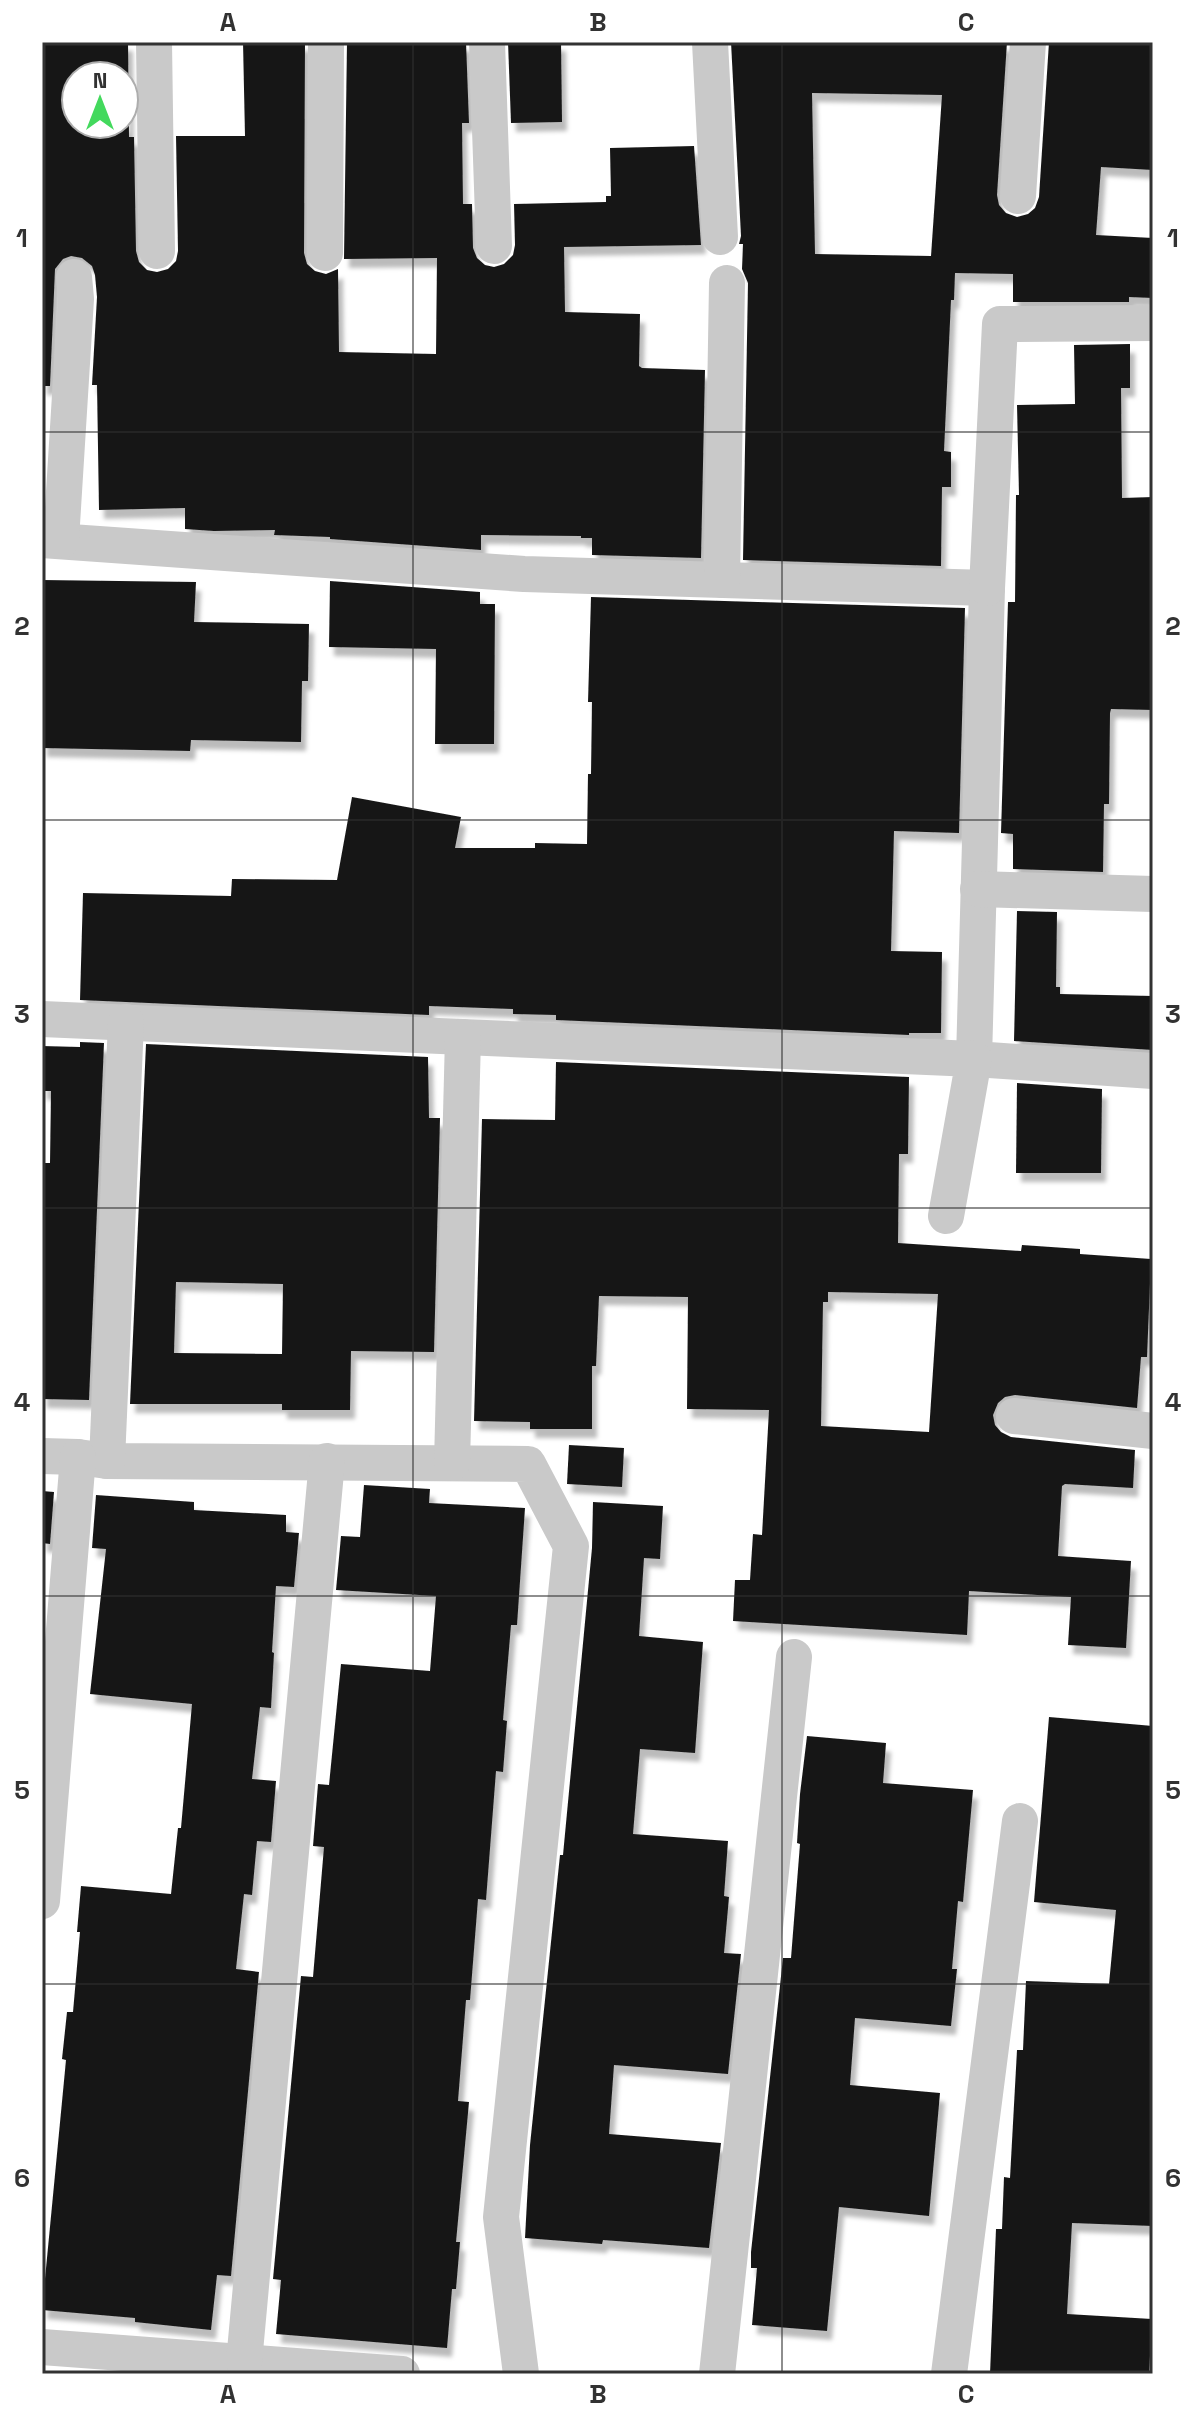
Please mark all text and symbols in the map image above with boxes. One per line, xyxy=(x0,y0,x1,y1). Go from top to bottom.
text: A xyxy=(220,5,237,39)
text: B xyxy=(589,5,607,39)
text: C xyxy=(958,5,974,39)
north arrow xyxy=(60,60,140,140)
text: N xyxy=(93,66,107,94)
text: 1 xyxy=(16,221,28,255)
text: 1 xyxy=(1167,221,1179,255)
text: 2 xyxy=(14,609,30,643)
text: 2 xyxy=(1165,609,1181,643)
text: 3 xyxy=(14,997,30,1031)
text: 3 xyxy=(1165,997,1181,1031)
text: 4 xyxy=(14,1385,30,1419)
text: 4 xyxy=(1165,1385,1181,1419)
text: 5 xyxy=(14,1773,30,1807)
text: 5 xyxy=(1165,1773,1181,1807)
text: 6 xyxy=(14,2161,30,2195)
text: 6 xyxy=(1165,2161,1181,2195)
text: A xyxy=(220,2377,237,2411)
text: B xyxy=(589,2377,607,2411)
text: C xyxy=(958,2377,974,2411)

